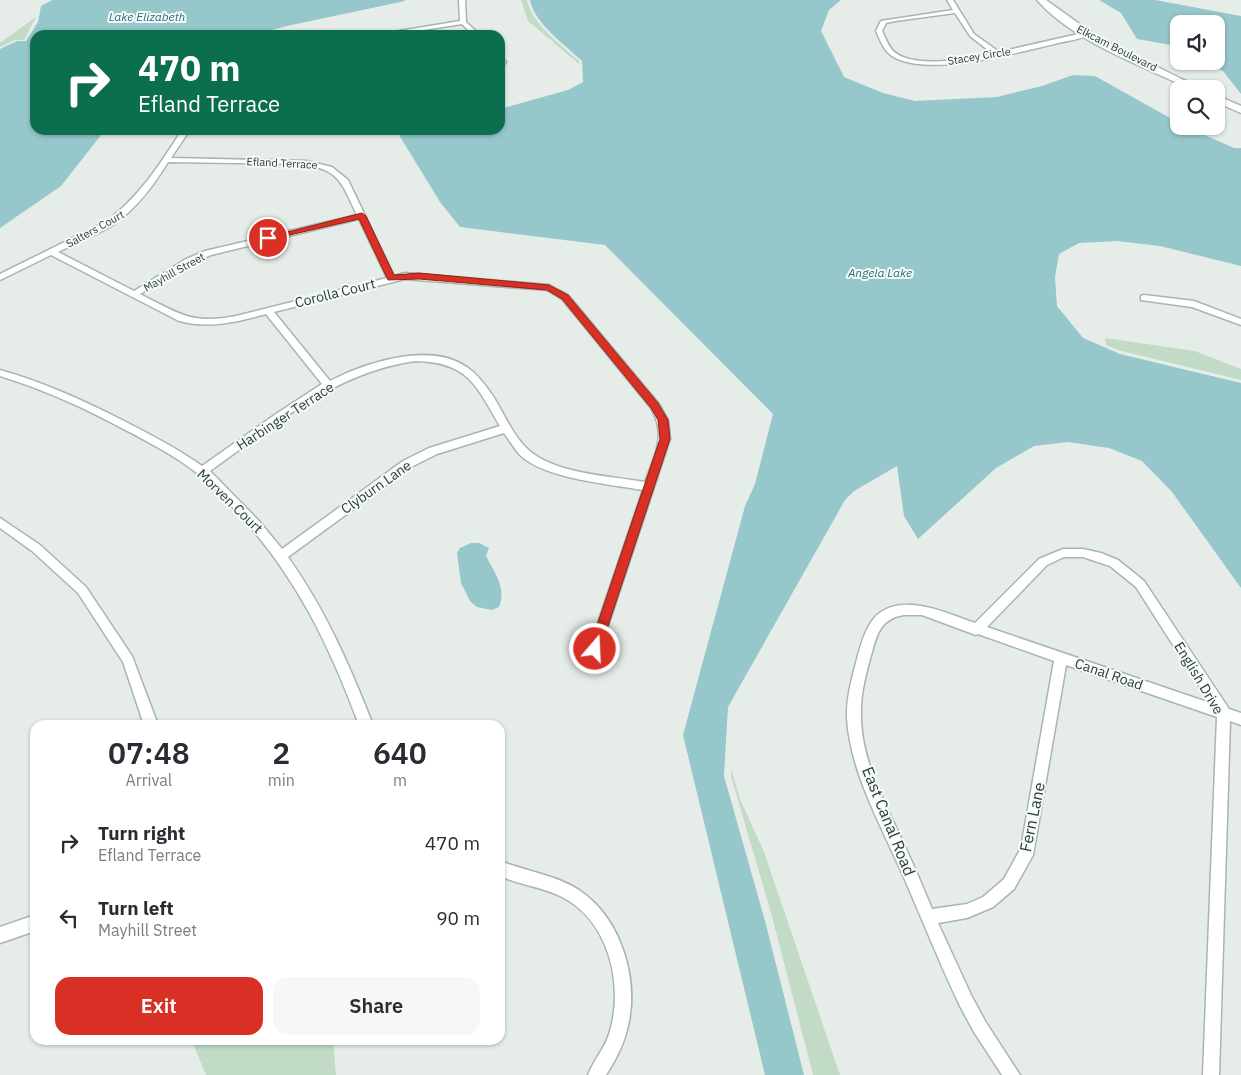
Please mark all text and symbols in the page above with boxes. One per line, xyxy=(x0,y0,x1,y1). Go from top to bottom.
water label: Lake Elizabeth xyxy=(109,9,186,24)
map controls xyxy=(1170,15,1225,135)
button: sound xyxy=(1170,15,1225,70)
street label: Elkcam Boulevard xyxy=(1074,22,1160,74)
street label: Stacey Circle xyxy=(946,44,1012,68)
text: 470 m xyxy=(138,45,241,91)
icon: right xyxy=(55,50,120,115)
button: search xyxy=(1170,80,1225,135)
text: Efland Terrace xyxy=(138,89,280,118)
street label: Efland Terrace xyxy=(246,154,318,172)
street label: Salters Court xyxy=(64,207,127,251)
pin xyxy=(247,217,289,259)
icon: arrive xyxy=(254,224,282,252)
street label: Mayhill Street xyxy=(141,249,207,295)
water label: Angela Lake xyxy=(847,265,912,280)
street label: Corolla Court xyxy=(293,274,377,312)
street label: Harbinger Terrace xyxy=(233,378,337,454)
street label: Clyburn Lane xyxy=(337,456,415,518)
street label: Morven Court xyxy=(193,465,267,537)
position arrow xyxy=(568,622,620,674)
street label: English Drive xyxy=(1170,638,1228,718)
street label: Canal Road xyxy=(1073,654,1145,694)
text: 07:48 xyxy=(108,733,190,772)
text: 2 xyxy=(272,733,290,772)
text: 640 xyxy=(373,733,427,772)
street label: East Canal Road xyxy=(858,763,920,879)
text: Arrival xyxy=(126,770,172,790)
text: min xyxy=(268,770,295,790)
text: m xyxy=(393,770,407,790)
street label: Fern Lane xyxy=(1015,780,1049,854)
text: Turn right xyxy=(98,821,185,845)
icon: right xyxy=(55,829,83,857)
text: 470 m xyxy=(425,831,480,855)
text: Efland Terrace xyxy=(98,845,201,865)
text: Turn left xyxy=(98,896,174,920)
icon: left xyxy=(55,904,83,932)
text: 90 m xyxy=(436,906,480,930)
text: Mayhill Street xyxy=(98,920,197,940)
button: Exit xyxy=(55,977,263,1035)
button: Share xyxy=(273,977,480,1035)

